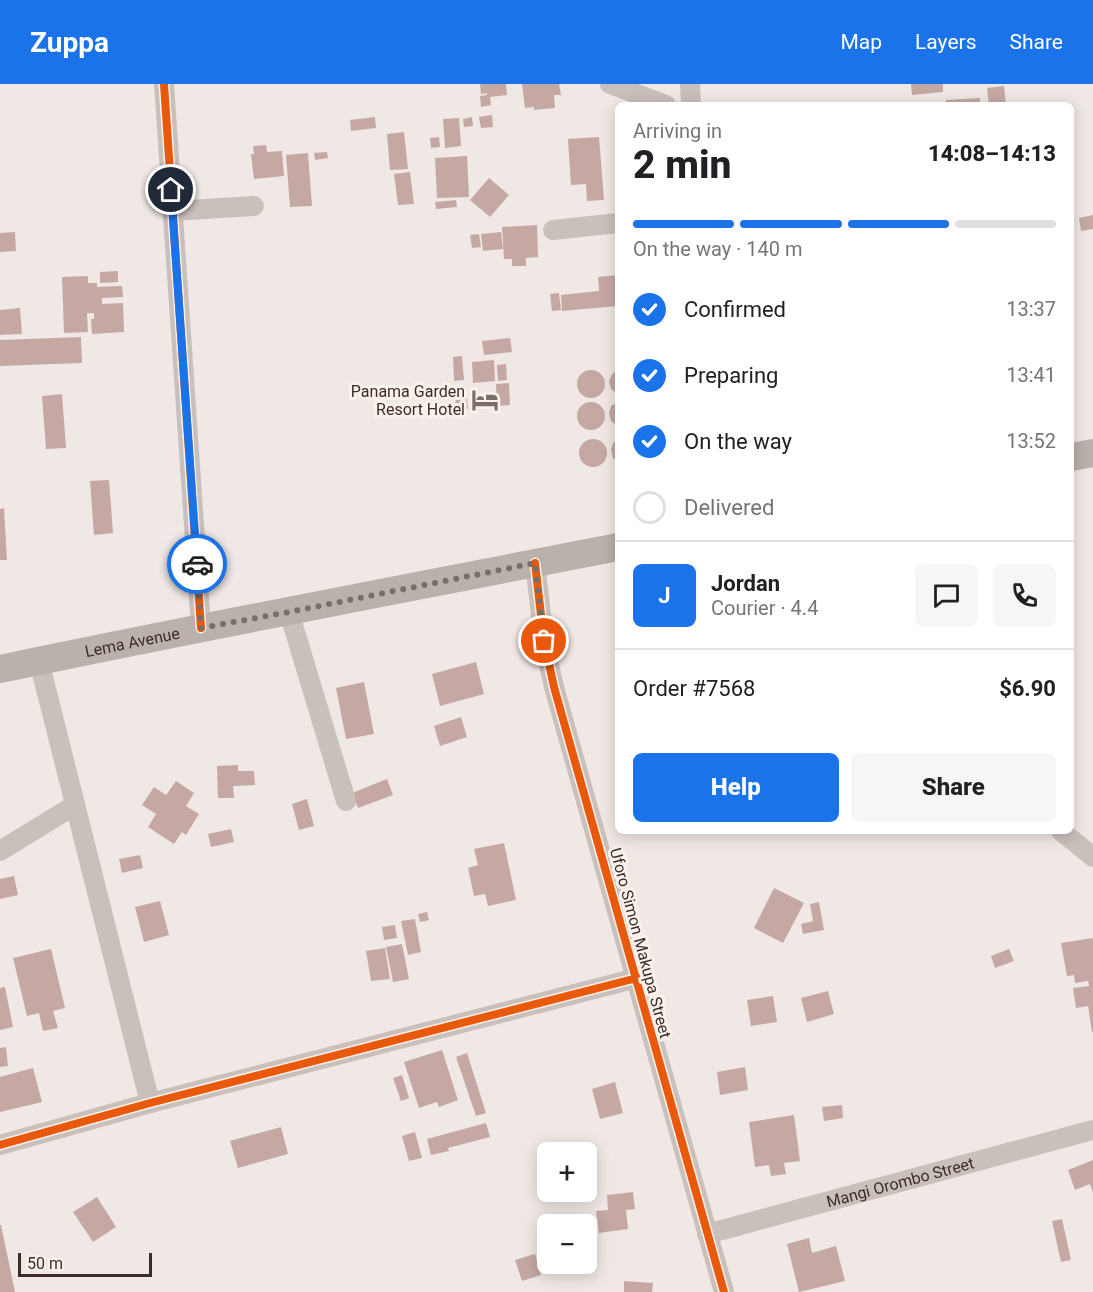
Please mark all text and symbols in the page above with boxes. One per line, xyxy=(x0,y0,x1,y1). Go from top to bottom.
text: Zuppa xyxy=(30,26,109,59)
text: Map xyxy=(840,30,882,54)
text: Layers xyxy=(915,30,976,54)
text: Share xyxy=(1009,30,1063,54)
text: Arriving in xyxy=(633,119,722,143)
text: 14:08–14:13 xyxy=(928,141,1056,166)
text: 2 min xyxy=(633,142,731,188)
pin xyxy=(145,164,196,215)
icon: home xyxy=(154,173,187,206)
text: On the way · 140 m xyxy=(633,237,802,261)
icon: check xyxy=(633,293,666,326)
text: Confirmed xyxy=(684,297,786,322)
text: 13:37 xyxy=(1006,297,1056,321)
icon: check xyxy=(633,359,666,392)
text: Preparing xyxy=(684,363,778,388)
text: 13:41 xyxy=(1006,363,1056,387)
place label: Panama Garden Resort Hotel xyxy=(351,382,465,419)
hotel icon: Panama Garden Resort Hotel xyxy=(470,385,500,415)
icon: check xyxy=(633,425,666,458)
text: On the way xyxy=(684,429,792,454)
text: 13:52 xyxy=(1006,429,1056,453)
text: Delivered xyxy=(684,495,774,520)
courier xyxy=(167,534,227,594)
icon: car xyxy=(181,548,214,581)
button: chat xyxy=(915,564,978,627)
button: phone xyxy=(993,564,1056,627)
text: Jordan xyxy=(711,571,780,596)
text: J xyxy=(658,583,671,608)
text: Courier · 4.4 xyxy=(711,596,818,620)
pin xyxy=(518,615,569,666)
street label: Lema Avenue xyxy=(83,624,181,661)
icon: bag xyxy=(527,624,560,657)
text: Order #7568 xyxy=(633,676,755,701)
text: $6.90 xyxy=(999,676,1056,701)
button: Help xyxy=(633,753,839,822)
button: Share xyxy=(851,753,1056,822)
street label: Uforo Simon Makupa Street xyxy=(606,846,675,1040)
map controls xyxy=(537,1142,597,1274)
button: + xyxy=(537,1142,597,1202)
street label: Mangi Orombo Street xyxy=(824,1153,976,1211)
button: − xyxy=(537,1214,597,1274)
scale bar xyxy=(18,1250,152,1278)
text: 50 m xyxy=(27,1254,63,1273)

